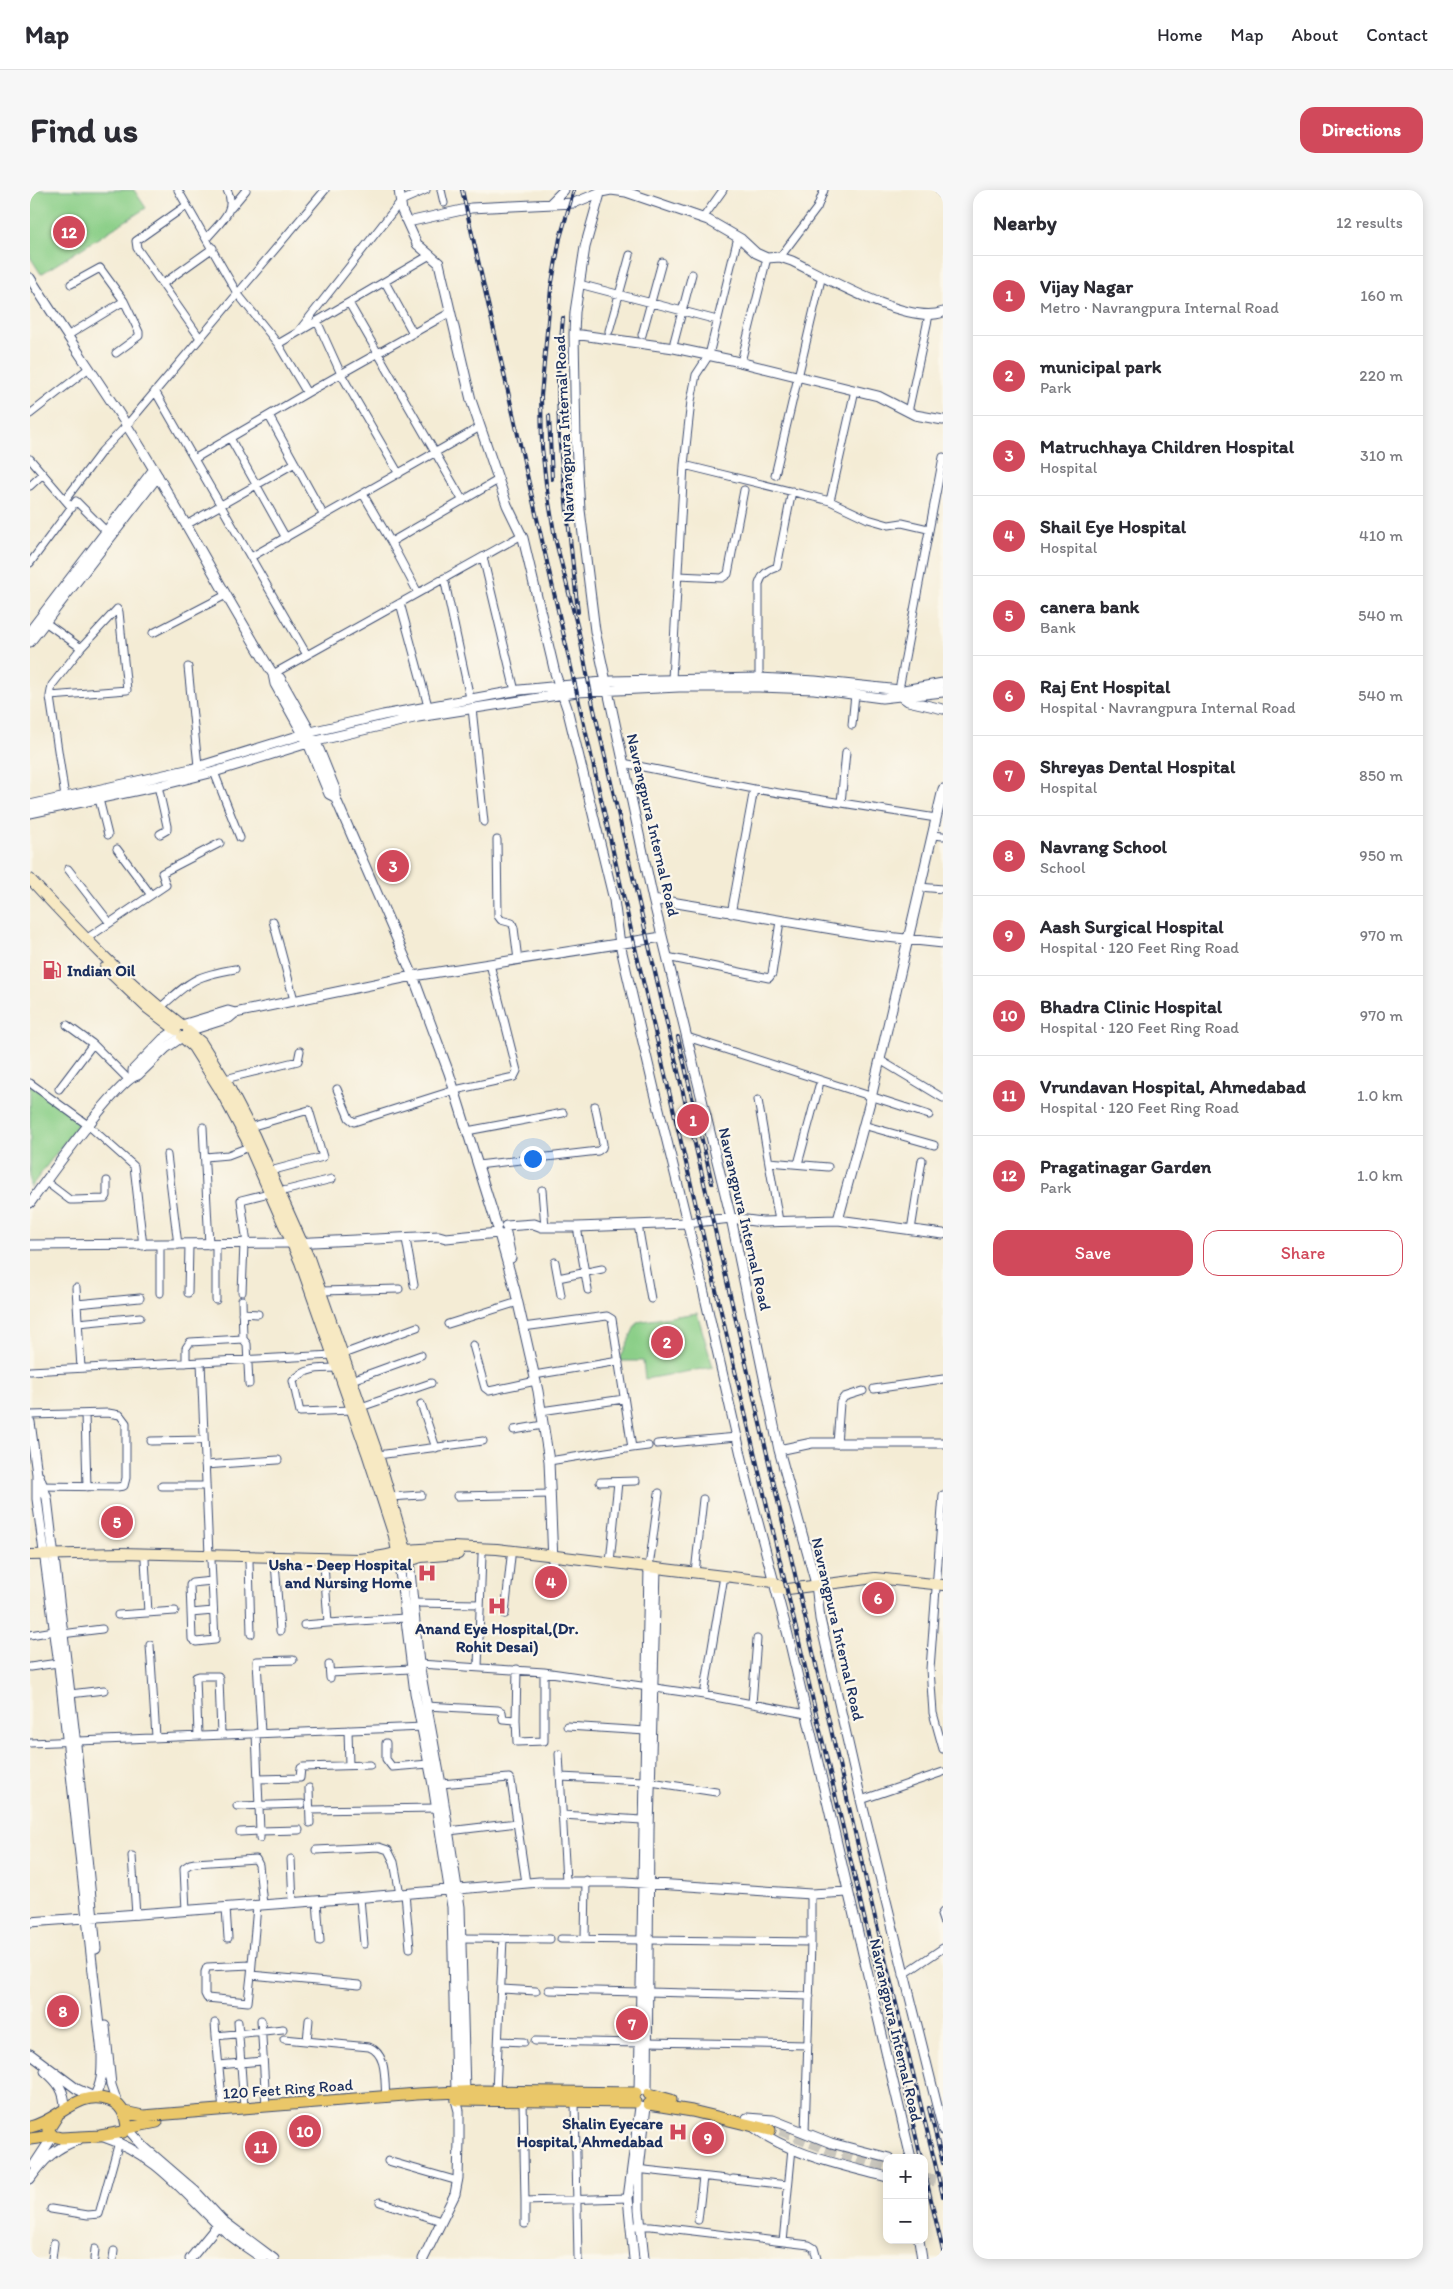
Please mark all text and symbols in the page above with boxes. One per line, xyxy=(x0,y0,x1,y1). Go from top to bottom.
text: Map xyxy=(25,20,69,49)
text: Home xyxy=(1157,24,1203,46)
text: Map xyxy=(1231,24,1264,46)
text: About xyxy=(1292,24,1338,46)
text: Contact xyxy=(1366,24,1428,46)
button: Directions xyxy=(1300,107,1423,153)
text: Find us xyxy=(30,109,138,151)
text: Nearby xyxy=(993,210,1057,235)
pin: 12 xyxy=(53,213,85,251)
text: 12 results xyxy=(1336,213,1403,232)
text: Vijay Nagar xyxy=(1040,275,1133,298)
text: 1 xyxy=(1005,286,1013,305)
text: 160 m xyxy=(1360,286,1403,305)
text: Metro · Navrangpura Internal Road xyxy=(1040,298,1279,317)
street label: Navrangpura Internal Road xyxy=(550,335,578,523)
text: municipal park xyxy=(1040,355,1161,378)
text: 2 xyxy=(1005,366,1013,385)
text: 220 m xyxy=(1359,366,1403,385)
text: Park xyxy=(1040,378,1071,397)
text: Matruchhaya Children Hospital xyxy=(1040,435,1294,458)
text: 3 xyxy=(1005,446,1013,465)
text: 310 m xyxy=(1360,446,1403,465)
text: Hospital xyxy=(1040,458,1097,477)
text: Shail Eye Hospital xyxy=(1040,515,1186,538)
text: 4 xyxy=(1004,526,1014,545)
text: 410 m xyxy=(1359,526,1403,545)
text: Hospital xyxy=(1040,538,1097,557)
text: canera bank xyxy=(1040,595,1139,618)
text: 5 xyxy=(1005,606,1013,625)
text: 540 m xyxy=(1358,606,1403,625)
text: Bank xyxy=(1040,618,1076,637)
text: Raj Ent Hospital xyxy=(1040,675,1170,698)
text: 6 xyxy=(1005,686,1013,705)
text: 540 m xyxy=(1358,686,1403,705)
text: Hospital · Navrangpura Internal Road xyxy=(1040,698,1296,717)
street label: Navrangpura Internal Road xyxy=(623,732,683,919)
text: Shreyas Dental Hospital xyxy=(1040,755,1235,778)
text: 7 xyxy=(1005,766,1013,785)
text: 850 m xyxy=(1359,766,1403,785)
text: Hospital xyxy=(1040,778,1097,797)
text: Navrang School xyxy=(1040,835,1167,858)
text: 8 xyxy=(1005,846,1013,865)
text: 950 m xyxy=(1359,846,1403,865)
pin: 3 xyxy=(377,847,409,885)
text: School xyxy=(1040,858,1086,877)
text: Aash Surgical Hospital xyxy=(1040,915,1224,938)
text: 9 xyxy=(1005,926,1013,945)
text: 970 m xyxy=(1360,926,1403,945)
text: Hospital · 120 Feet Ring Road xyxy=(1040,938,1239,957)
fuel station icon: Indian Oil xyxy=(41,959,63,981)
place label: Indian Oil xyxy=(67,961,136,980)
text: Bhadra Clinic Hospital xyxy=(1040,995,1222,1018)
text: 10 xyxy=(1000,1006,1018,1025)
text: 970 m xyxy=(1360,1006,1403,1025)
text: Hospital · 120 Feet Ring Road xyxy=(1040,1018,1239,1037)
text: Vrundavan Hospital, Ahmedabad xyxy=(1040,1075,1306,1098)
text: 11 xyxy=(1002,1086,1016,1105)
text: 1.0 km xyxy=(1357,1086,1403,1105)
text: Hospital · 120 Feet Ring Road xyxy=(1040,1098,1239,1117)
pin: 1 xyxy=(677,1101,709,1139)
street label: Navrangpura Internal Road xyxy=(715,1126,775,1313)
your location xyxy=(520,1146,546,1172)
text: Pragatinagar Garden xyxy=(1040,1155,1211,1178)
text: 12 xyxy=(1001,1166,1017,1185)
text: 1.0 km xyxy=(1357,1166,1403,1185)
text: Park xyxy=(1040,1178,1071,1197)
button: Save xyxy=(993,1230,1193,1276)
button: Share xyxy=(1203,1230,1403,1276)
pin: 2 xyxy=(651,1323,683,1361)
pin: 5 xyxy=(101,1503,133,1541)
street label: Navrangpura Internal Road xyxy=(808,1536,868,1723)
place label: Usha - Deep Hospital and Nursing Home xyxy=(268,1555,412,1593)
hospital icon: Usha - Deep Hospital and Nursing Home xyxy=(416,1562,438,1584)
pin: 4 xyxy=(535,1563,567,1601)
pin: 6 xyxy=(862,1579,894,1617)
hospital icon: Anand Eye Hospital,(Dr. Rohit Desai) xyxy=(486,1595,508,1617)
place label: Anand Eye Hospital,(Dr. Rohit Desai) xyxy=(414,1619,579,1657)
street label: Navrangpura Internal Road xyxy=(866,1937,926,2124)
pin: 8 xyxy=(47,1992,79,2030)
pin: 7 xyxy=(616,2005,648,2043)
street label: 120 Feet Ring Road xyxy=(222,2075,354,2103)
pin: 10 xyxy=(289,2112,321,2150)
place label: Shalin Eyecare Hospital, Ahmedabad xyxy=(517,2114,663,2152)
pin: 9 xyxy=(692,2119,724,2157)
hospital icon: Shalin Eyecare Hospital, Ahmedabad xyxy=(667,2121,689,2143)
pin: 11 xyxy=(245,2128,277,2166)
map controls xyxy=(883,2154,928,2244)
button: + xyxy=(883,2154,928,2199)
button: − xyxy=(883,2199,928,2244)

